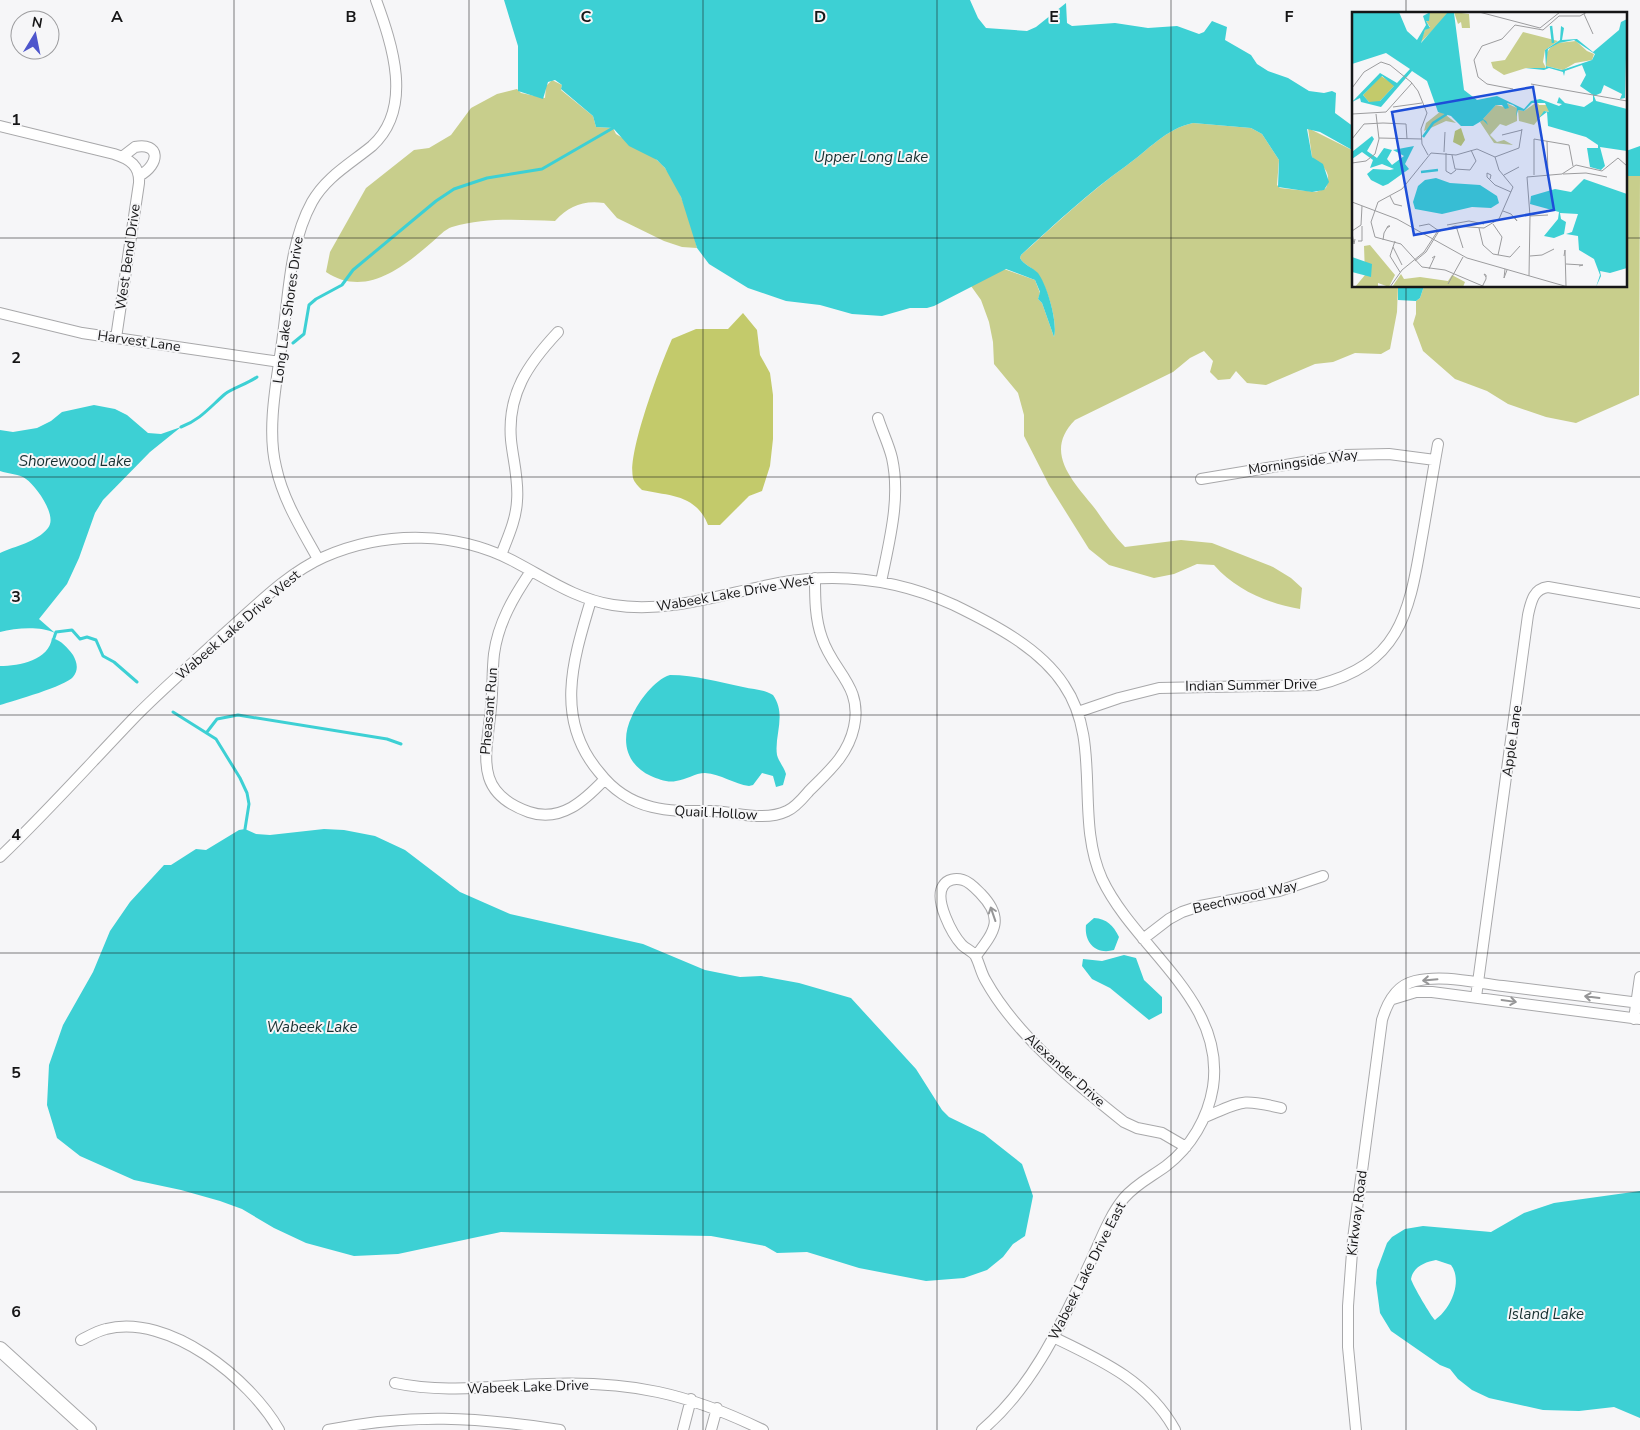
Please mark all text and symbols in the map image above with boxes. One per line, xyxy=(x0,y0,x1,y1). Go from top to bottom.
text: A xyxy=(111,6,123,28)
text: B xyxy=(345,6,357,28)
text: C xyxy=(581,6,592,28)
text: D xyxy=(814,6,826,28)
text: E xyxy=(1049,6,1059,28)
text: F xyxy=(1285,6,1294,28)
north arrow xyxy=(10,10,60,60)
text: N xyxy=(30,12,44,33)
inset map xyxy=(1352,12,1628,288)
text: 1 xyxy=(11,109,21,131)
water label: Upper Long Lake xyxy=(814,147,928,167)
street label: West Bend Drive xyxy=(111,203,145,311)
street label: Long Lake Shores Drive xyxy=(268,235,308,385)
street label: Harvest Lane xyxy=(96,326,182,356)
text: 2 xyxy=(11,347,21,369)
street label: Morningside Way xyxy=(1247,445,1360,479)
water label: Shorewood Lake xyxy=(19,451,131,471)
street label: Wabeek Lake Drive West xyxy=(172,566,304,684)
street label: Wabeek Lake Drive West xyxy=(655,570,815,616)
text: 3 xyxy=(11,586,21,608)
street label: Pheasant Run xyxy=(476,667,502,755)
street label: Indian Summer Drive xyxy=(1185,674,1317,696)
street label: Apple Lane xyxy=(1498,704,1526,778)
street label: Quail Hollow xyxy=(674,801,758,825)
text: 4 xyxy=(11,824,21,846)
street label: Beechwood Way xyxy=(1191,876,1300,918)
one-way arrow xyxy=(988,907,997,922)
one-way arrow xyxy=(1423,975,1439,984)
one-way arrow xyxy=(1584,992,1600,1002)
one-way arrow xyxy=(1501,997,1517,1007)
water label: Wabeek Lake xyxy=(266,1017,358,1037)
street label: Alexander Drive xyxy=(1021,1029,1109,1111)
text: 5 xyxy=(11,1062,21,1084)
street label: Kirkway Road xyxy=(1342,1169,1372,1257)
street label: Wabeek Lake Drive East xyxy=(1044,1199,1130,1343)
text: 6 xyxy=(11,1301,21,1323)
water label: Island Lake xyxy=(1508,1304,1584,1324)
street label: Wabeek Lake Drive xyxy=(467,1375,589,1399)

